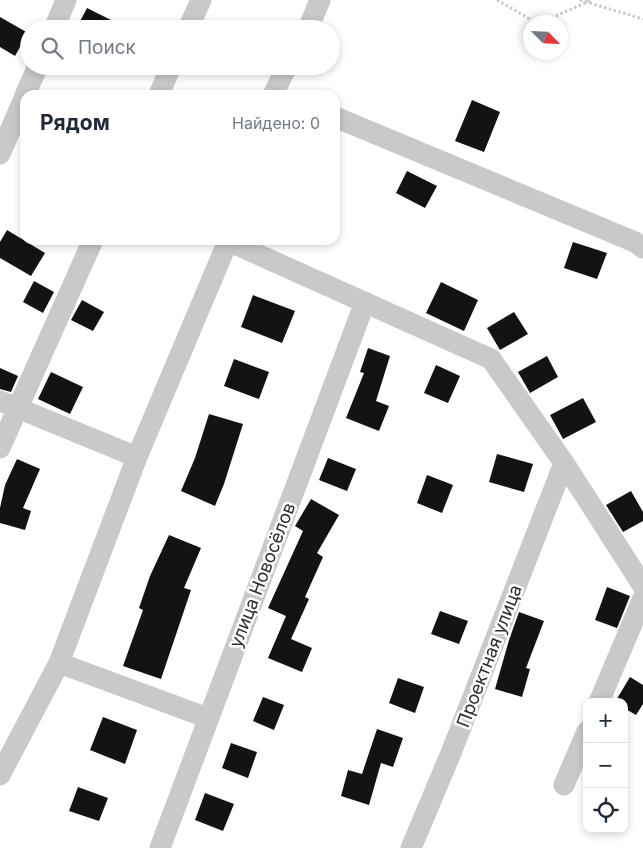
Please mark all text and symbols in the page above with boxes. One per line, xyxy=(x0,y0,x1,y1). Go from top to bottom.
north arrow xyxy=(523,15,568,60)
search box xyxy=(20,20,340,75)
icon: search xyxy=(38,34,66,62)
text: Поиск xyxy=(78,36,136,59)
text: Рядом xyxy=(40,110,110,135)
text: Найдено: 0 xyxy=(232,113,320,133)
street label: улица Новосёлов xyxy=(225,500,299,650)
street label: Проектная улица xyxy=(452,582,526,730)
map controls xyxy=(583,698,628,833)
button: + xyxy=(583,698,628,743)
button: − xyxy=(583,743,628,788)
button: locate xyxy=(583,788,628,833)

